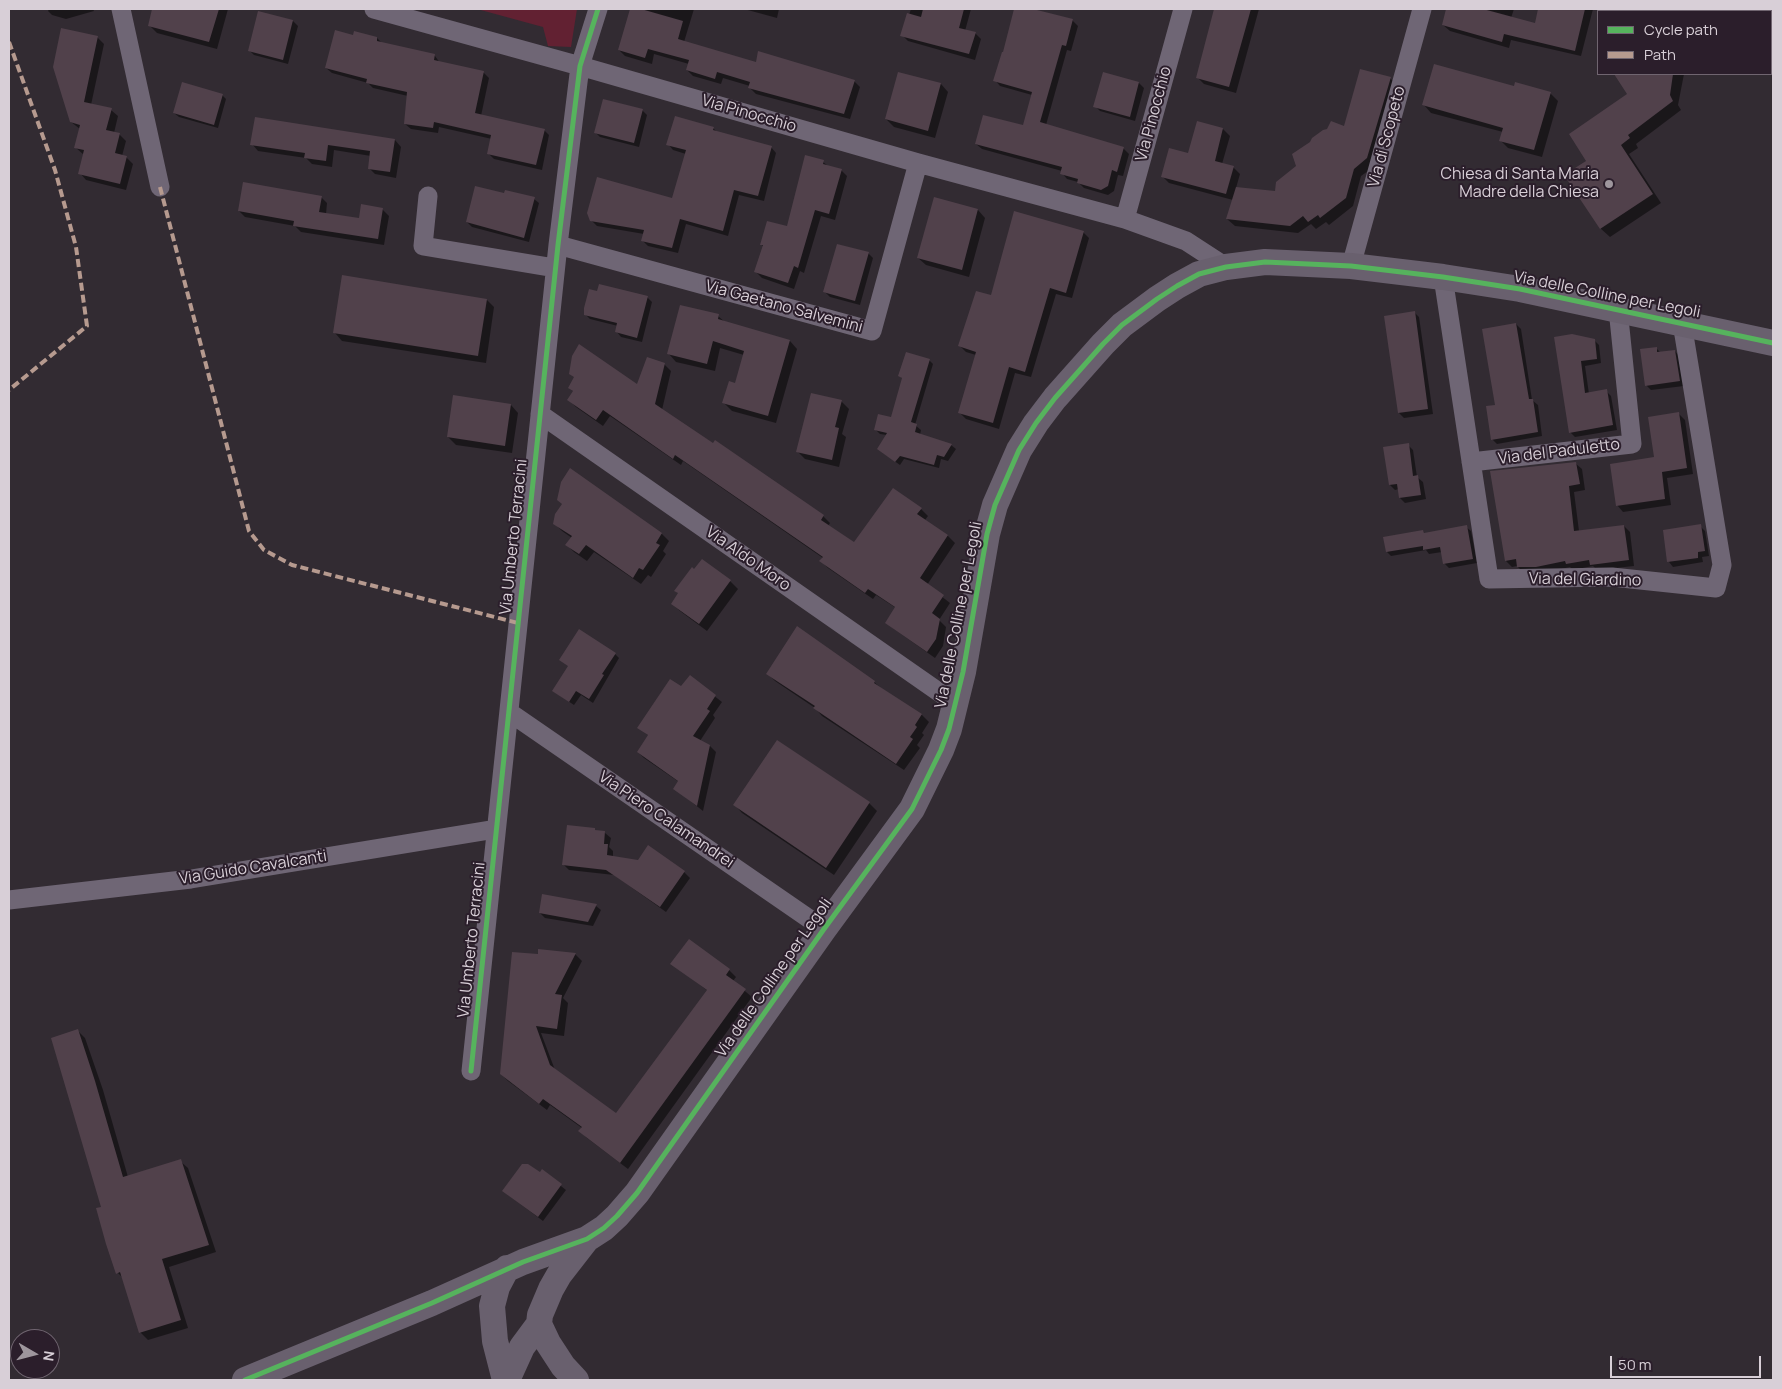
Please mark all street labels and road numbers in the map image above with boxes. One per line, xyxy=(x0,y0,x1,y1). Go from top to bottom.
street label: Via Pinocchio xyxy=(1132,64,1176,164)
street label: Via di Scopeto xyxy=(1364,84,1410,190)
street label: Via Pinocchio xyxy=(699,91,799,137)
street label: Via delle Colline per Legoli xyxy=(1512,267,1702,323)
street label: Via Gaetano Salvemini xyxy=(703,277,865,337)
street label: Via del Paduletto xyxy=(1497,435,1621,469)
street label: Via Umberto Terracini xyxy=(496,458,532,616)
street label: Via delle Colline per Legoli xyxy=(931,520,987,710)
street label: Via Aldo Moro xyxy=(702,523,794,595)
street label: Via del Giardino xyxy=(1529,569,1641,591)
street label: Via Piero Calamandrei xyxy=(595,768,737,872)
street label: Via Guido Cavalcanti xyxy=(178,847,328,889)
street label: Via Umberto Terracini xyxy=(454,861,490,1019)
street label: Via delle Colline per Legoli xyxy=(712,895,836,1061)

